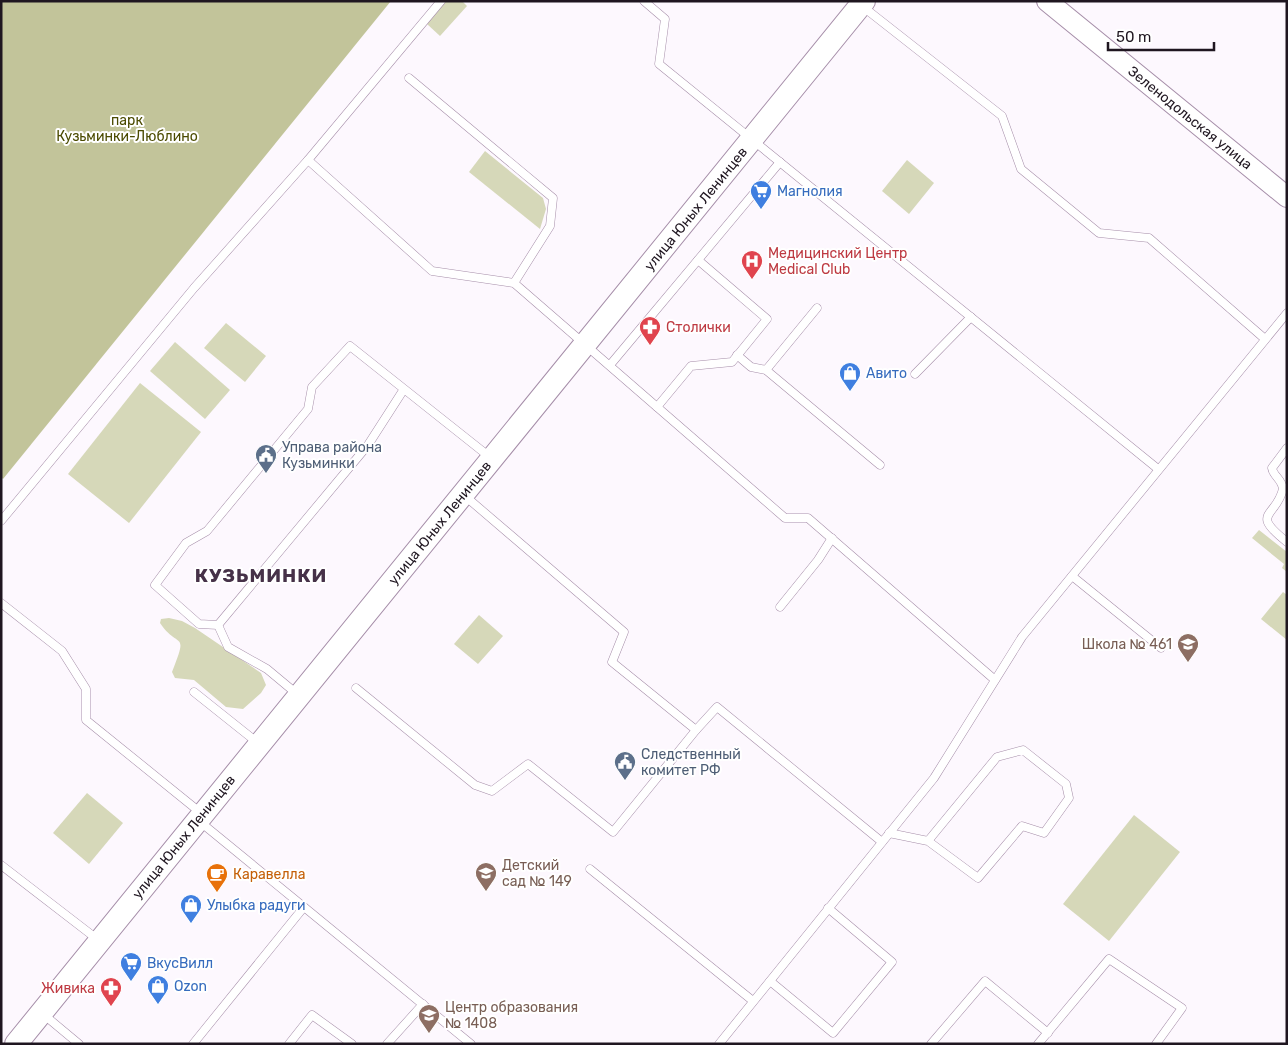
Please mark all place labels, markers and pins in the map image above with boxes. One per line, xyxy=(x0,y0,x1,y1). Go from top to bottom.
supermarket icon: Магнолия xyxy=(749,179,773,210)
place label: Магнолия xyxy=(777,183,843,200)
place label: Медицинский Центр Medical Club xyxy=(768,245,907,278)
hospital icon: Медицинский Центр Medical Club xyxy=(740,249,764,280)
pharmacy icon: Столички xyxy=(638,315,662,346)
place label: Столички xyxy=(666,319,731,336)
shop icon: Авито xyxy=(838,361,862,392)
place label: Авито xyxy=(866,365,907,382)
place label: Управа района Кузьминки xyxy=(282,439,382,472)
public building icon: Управа района Кузьминки xyxy=(254,443,278,474)
school or university icon: Школа № 461 xyxy=(1176,632,1200,663)
place label: Школа № 461 xyxy=(1082,636,1172,653)
place label: Следственный комитет РФ xyxy=(641,746,741,779)
public building icon: Следственный комитет РФ xyxy=(613,750,637,781)
place label: Детский сад № 149 xyxy=(502,857,572,890)
school or university icon: Детский сад № 149 xyxy=(474,861,498,892)
cafe icon: Каравелла xyxy=(205,862,229,893)
place label: Каравелла xyxy=(233,866,305,883)
shop icon: Улыбка радуги xyxy=(179,893,203,924)
place label: Улыбка радуги xyxy=(207,897,306,914)
supermarket icon: ВкусВилл xyxy=(119,951,143,982)
place label: ВкусВилл xyxy=(147,955,213,972)
shop icon: Ozon xyxy=(146,974,170,1005)
pharmacy icon: Живика xyxy=(99,976,123,1007)
place label: Ozon xyxy=(174,978,207,995)
place label: Живика xyxy=(41,980,95,997)
place label: Центр образования № 1408 xyxy=(445,999,578,1032)
school or university icon: Центр образования № 1408 xyxy=(417,1003,441,1034)

